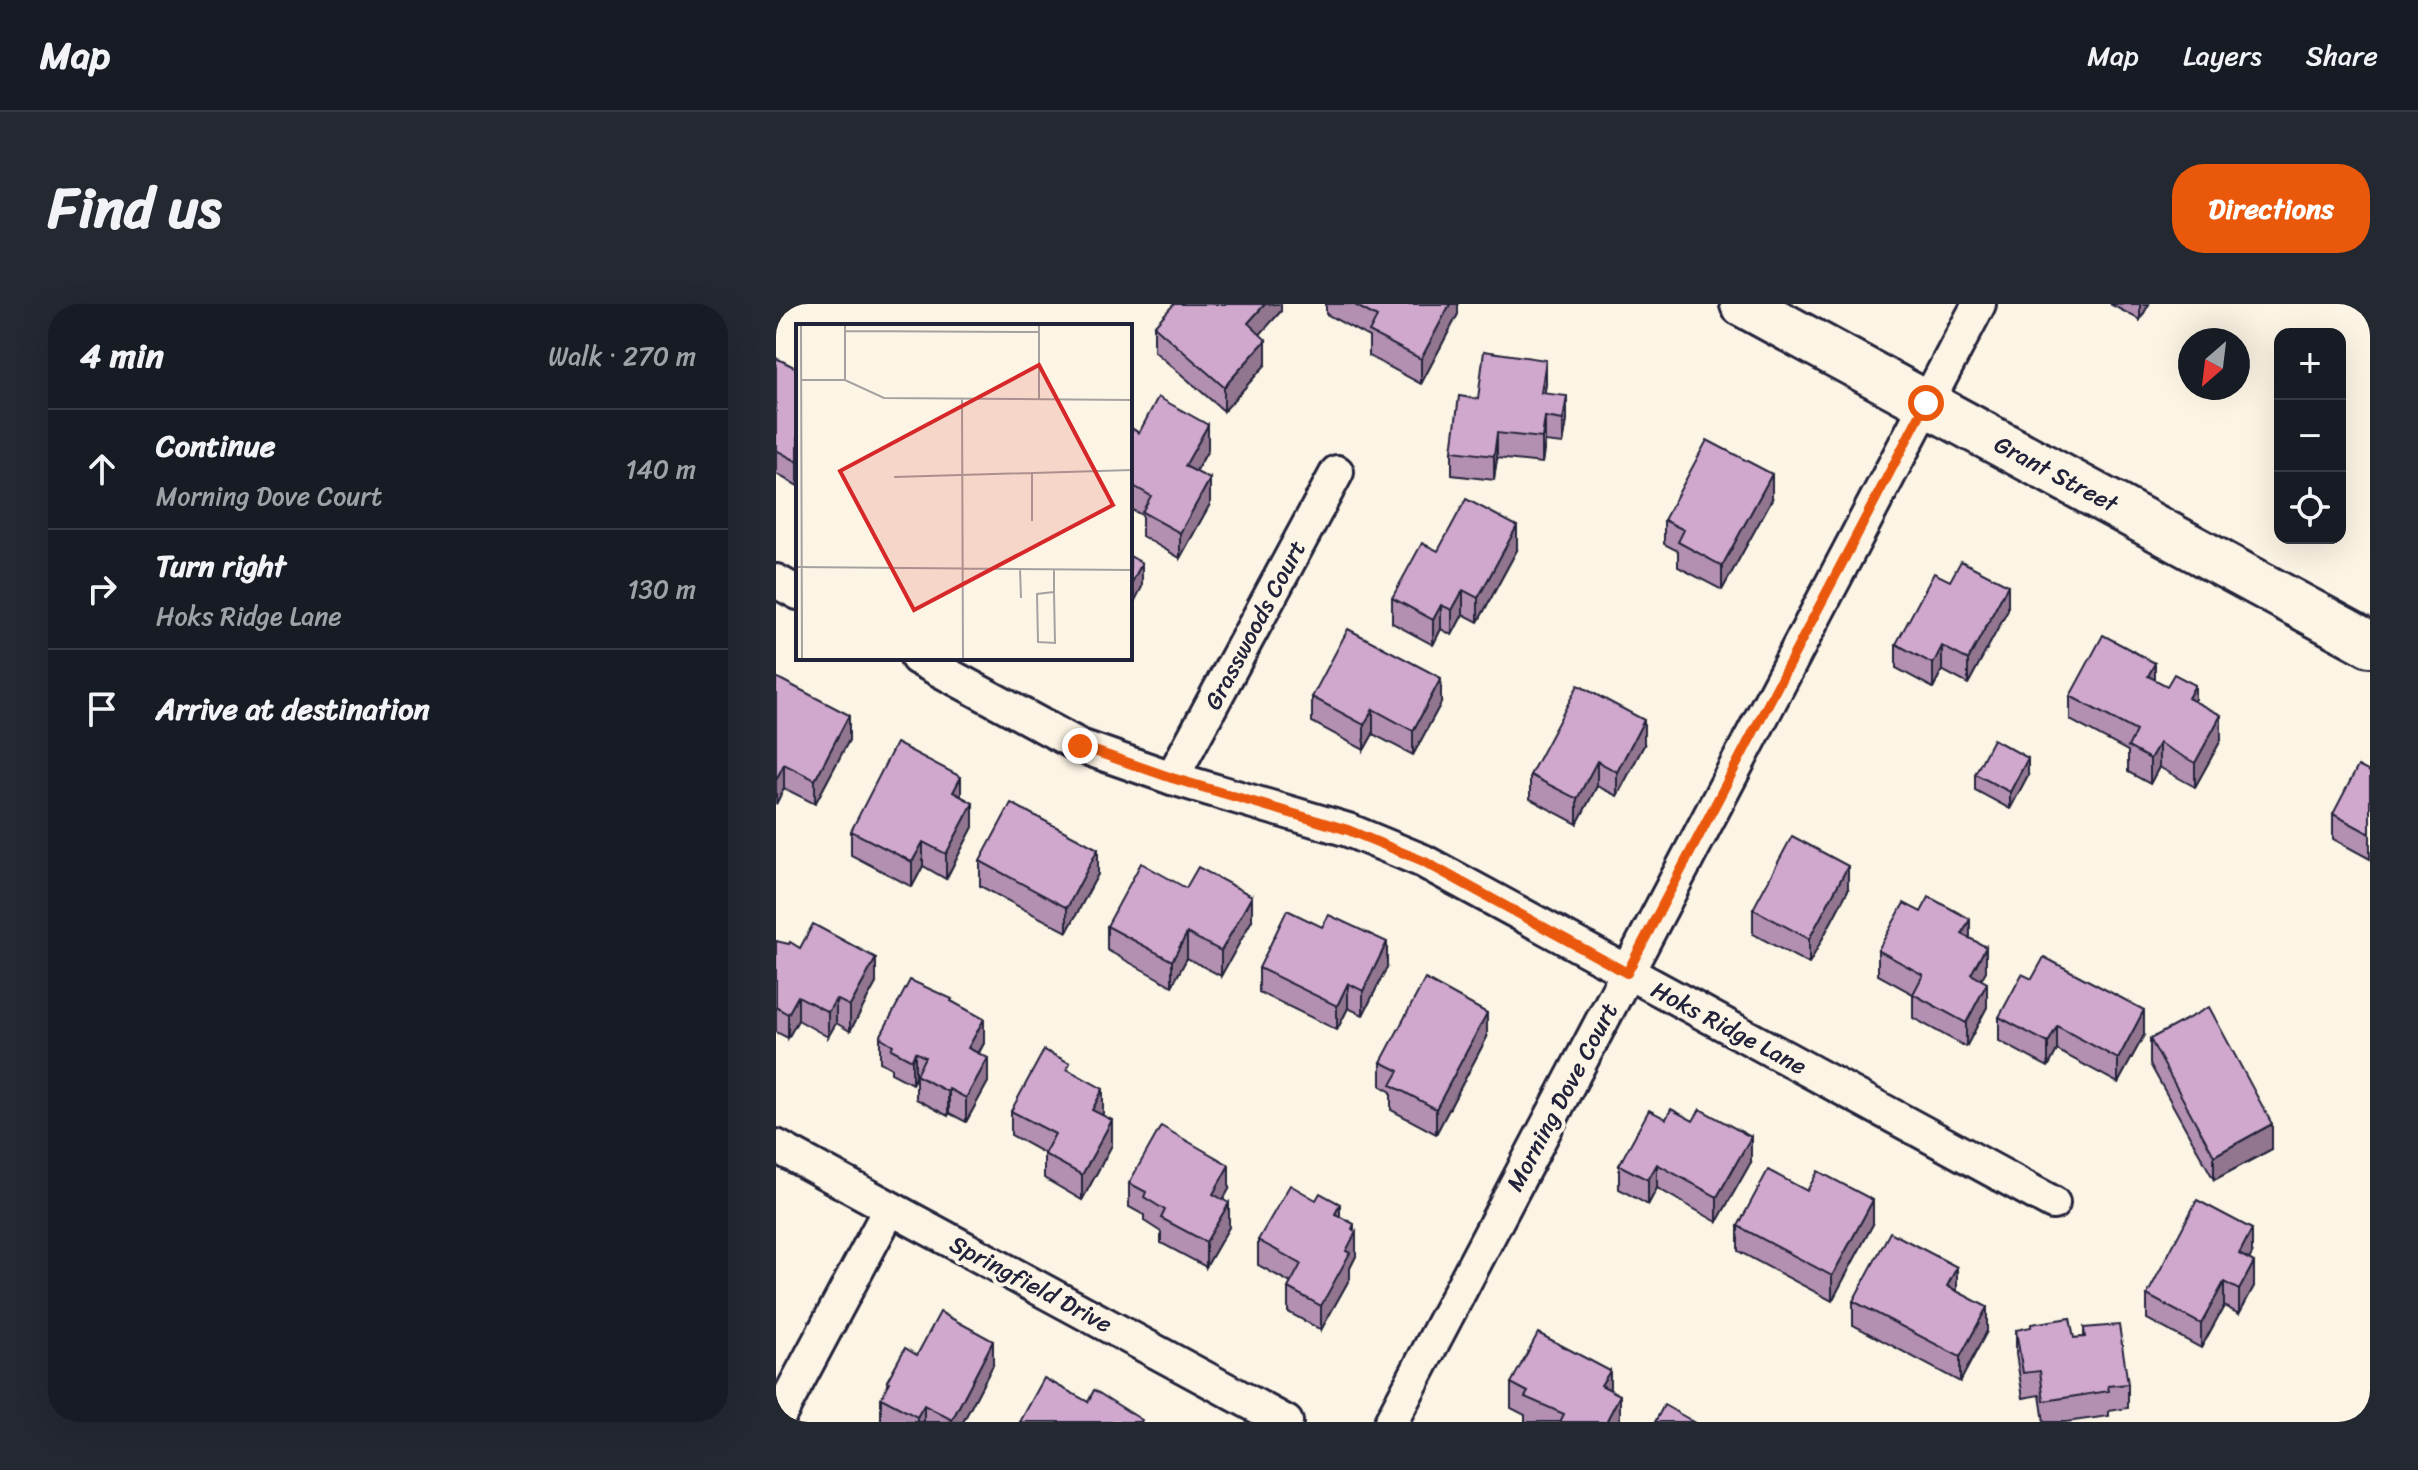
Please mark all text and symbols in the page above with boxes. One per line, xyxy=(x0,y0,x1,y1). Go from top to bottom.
text: Map xyxy=(40,22,110,89)
text: Map xyxy=(2087,31,2139,80)
text: Layers xyxy=(2183,31,2262,80)
text: Share xyxy=(2306,31,2378,80)
text: Find us xyxy=(48,159,221,258)
button: Directions xyxy=(2172,164,2370,253)
inset map xyxy=(796,324,1132,660)
text: 4 min xyxy=(80,326,164,386)
north arrow xyxy=(2178,328,2250,400)
map controls xyxy=(2274,328,2346,544)
button: + xyxy=(2274,328,2346,400)
text: Walk · 270 m xyxy=(548,333,696,379)
route start xyxy=(1908,385,1944,421)
button: − xyxy=(2274,400,2346,472)
text: Continue xyxy=(156,419,275,473)
street label: Grant Street xyxy=(1986,424,2127,525)
text: 140 m xyxy=(625,446,696,492)
icon: ahead xyxy=(80,447,124,491)
button: locate xyxy=(2274,472,2346,544)
text: Morning Dove Court xyxy=(156,473,382,519)
street label: Grasswoods Court xyxy=(1192,532,1318,718)
text: Turn right xyxy=(156,539,286,593)
text: 130 m xyxy=(627,566,696,612)
icon: right xyxy=(80,567,124,611)
text: Hoks Ridge Lane xyxy=(156,593,342,639)
text: Arrive at destination xyxy=(156,682,430,736)
icon: arrive xyxy=(80,687,124,731)
route end xyxy=(1062,728,1098,764)
street label: Hoks Ridge Lane xyxy=(1643,969,1815,1087)
street label: Morning Dove Court xyxy=(1494,995,1630,1199)
street label: Springfield Drive xyxy=(942,1223,1120,1345)

